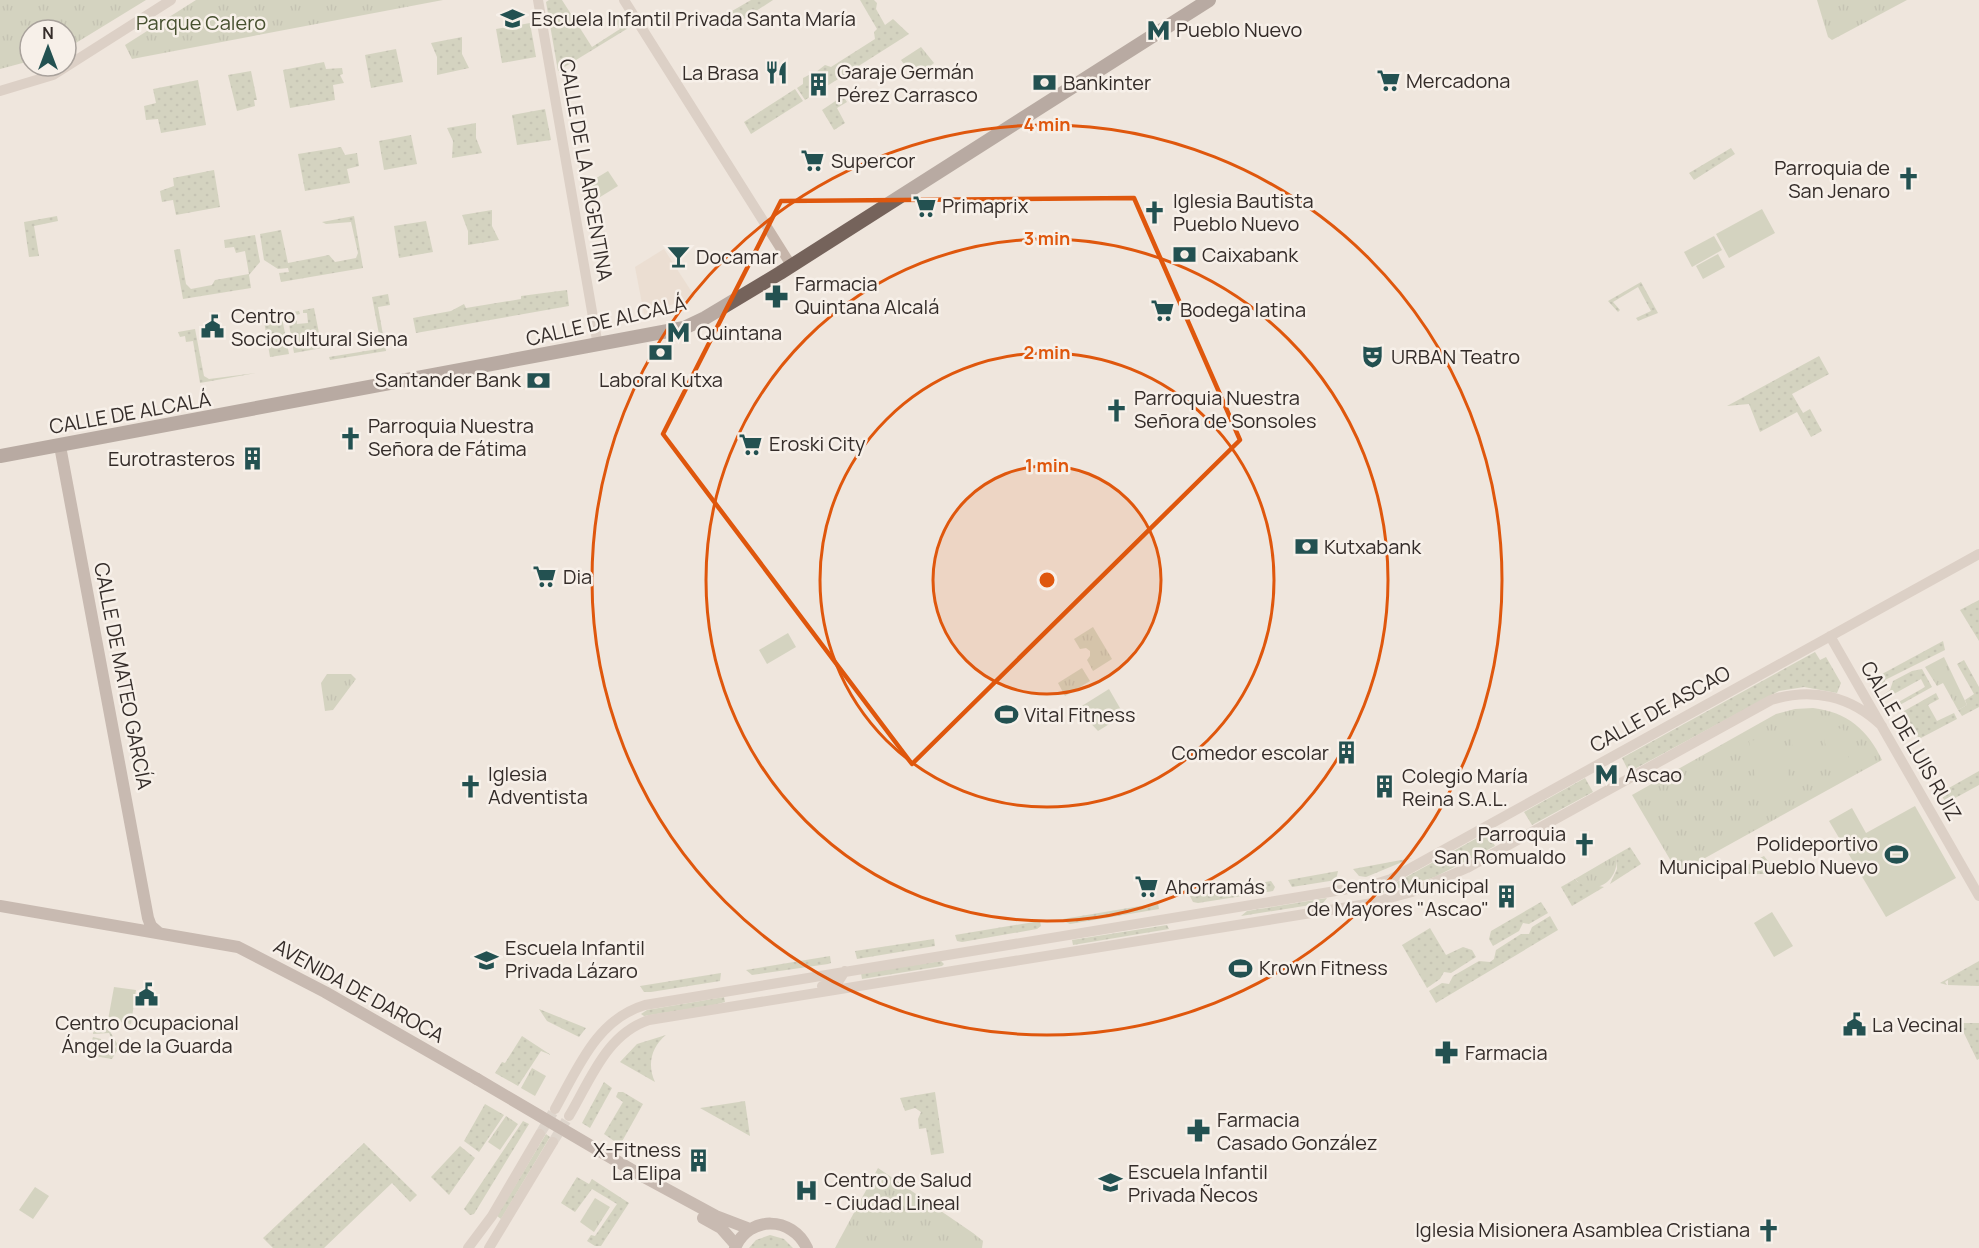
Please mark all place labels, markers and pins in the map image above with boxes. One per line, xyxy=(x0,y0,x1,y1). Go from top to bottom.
place label: Escuela Infantil Privada Santa María xyxy=(531,5,856,32)
school or university icon: Escuela Infantil Privada Santa María xyxy=(500,6,526,32)
place label: Pueblo Nuevo xyxy=(1176,16,1303,43)
metro station icon: Pueblo Nuevo xyxy=(1145,17,1171,43)
place label: Garaje Germán Pérez Carrasco xyxy=(837,58,978,108)
place label: La Brasa xyxy=(682,59,759,86)
restaurant icon: La Brasa xyxy=(764,60,790,86)
place label: Mercadona xyxy=(1406,67,1510,94)
supermarket icon: Mercadona xyxy=(1375,68,1401,94)
place label: Bankinter xyxy=(1063,69,1151,96)
bank icon: Bankinter xyxy=(1032,70,1058,96)
building icon: Garaje Germán Pérez Carrasco xyxy=(806,71,832,97)
place label: Supercor xyxy=(831,147,916,174)
supermarket icon: Supercor xyxy=(800,148,826,174)
place label: Parroquia de San Jenaro xyxy=(1774,154,1890,204)
church icon: Parroquia de San Jenaro xyxy=(1895,166,1921,192)
place label: Iglesia Bautista Pueblo Nuevo xyxy=(1173,187,1314,237)
place label: Primaprix xyxy=(942,192,1029,219)
supermarket icon: Primaprix xyxy=(911,193,937,219)
church icon: Iglesia Bautista Pueblo Nuevo xyxy=(1142,199,1168,225)
place label: Caixabank xyxy=(1202,241,1299,268)
bank icon: Caixabank xyxy=(1171,242,1197,268)
place label: Docamar xyxy=(696,243,779,270)
bar icon: Docamar xyxy=(665,244,691,270)
place label: Farmacia Quintana Alcalá xyxy=(795,270,939,320)
pharmacy icon: Farmacia Quintana Alcalá xyxy=(764,283,790,309)
place label: Bodega latina xyxy=(1180,296,1306,323)
supermarket icon: Bodega latina xyxy=(1149,297,1175,323)
place label: Centro Sociocultural Siena xyxy=(231,302,408,352)
public building icon: Centro Sociocultural Siena xyxy=(200,314,226,340)
place label: Quintana xyxy=(697,319,782,346)
metro station icon: Quintana xyxy=(666,320,692,346)
bank icon: Laboral Kutxa xyxy=(648,340,674,366)
place label: URBAN Teatro xyxy=(1391,343,1520,370)
theatre icon: URBAN Teatro xyxy=(1360,344,1386,370)
place label: Santander Bank xyxy=(375,366,522,393)
place label: Laboral Kutxa xyxy=(599,366,723,393)
bank icon: Santander Bank xyxy=(526,367,552,393)
place label: Parroquia Nuestra Señora de Sonsoles xyxy=(1134,384,1316,434)
church icon: Parroquia Nuestra Señora de Sonsoles xyxy=(1103,397,1129,423)
place label: Parroquia Nuestra Señora de Fátima xyxy=(368,412,534,462)
church icon: Parroquia Nuestra Señora de Fátima xyxy=(337,425,363,451)
place label: Eroski City xyxy=(769,430,866,457)
supermarket icon: Eroski City xyxy=(738,431,764,457)
place label: Eurotrasteros xyxy=(108,445,235,472)
building icon: Eurotrasteros xyxy=(240,446,266,472)
place label: Kutxabank xyxy=(1324,533,1422,560)
bank icon: Kutxabank xyxy=(1293,534,1319,560)
place label: Dia xyxy=(563,563,592,590)
supermarket icon: Dia xyxy=(532,564,558,590)
centre of rings xyxy=(1037,570,1057,590)
place label: Vital Fitness xyxy=(1024,701,1135,728)
sports icon: Vital Fitness xyxy=(993,702,1019,728)
place label: Comedor escolar xyxy=(1172,739,1329,766)
building icon: Comedor escolar xyxy=(1334,740,1360,766)
place label: Iglesia Adventista xyxy=(488,760,588,810)
place label: Ascao xyxy=(1625,761,1682,788)
place label: Colegio María Reina S.A.L. xyxy=(1402,762,1528,812)
metro station icon: Ascao xyxy=(1594,762,1620,788)
church icon: Iglesia Adventista xyxy=(457,773,483,799)
building icon: Colegio María Reina S.A.L. xyxy=(1371,774,1397,800)
place label: Parroquia San Romualdo xyxy=(1434,820,1566,870)
place label: Polideportivo Municipal Pueblo Nuevo xyxy=(1659,830,1878,880)
church icon: Parroquia San Romualdo xyxy=(1571,832,1597,858)
sports icon: Polideportivo Municipal Pueblo Nuevo xyxy=(1883,842,1909,868)
place label: Centro Municipal de Mayores "Ascao" xyxy=(1307,872,1489,922)
place label: Ahorramás xyxy=(1165,873,1265,900)
supermarket icon: Ahorramás xyxy=(1134,874,1160,900)
building icon: Centro Municipal de Mayores "Ascao" xyxy=(1494,884,1520,910)
place label: Escuela Infantil Privada Lázaro xyxy=(505,934,645,984)
school or university icon: Escuela Infantil Privada Lázaro xyxy=(474,947,500,973)
place label: Krown Fitness xyxy=(1259,954,1388,981)
sports icon: Krown Fitness xyxy=(1228,955,1254,981)
public building icon: Centro Ocupacional Ángel de la Guarda xyxy=(134,982,160,1008)
place label: Centro Ocupacional Ángel de la Guarda xyxy=(55,1009,239,1059)
place label: La Vecinal xyxy=(1872,1011,1963,1038)
public building icon: La Vecinal xyxy=(1841,1012,1867,1038)
place label: Farmacia xyxy=(1465,1039,1548,1066)
pharmacy icon: Farmacia xyxy=(1434,1040,1460,1066)
place label: Farmacia Casado González xyxy=(1217,1106,1378,1156)
pharmacy icon: Farmacia Casado González xyxy=(1186,1118,1212,1144)
place label: X-Fitness La Elipa xyxy=(593,1136,681,1186)
building icon: X-Fitness La Elipa xyxy=(686,1148,712,1174)
place label: Escuela Infantil Privada Ñecos xyxy=(1128,1158,1268,1208)
place label: Centro de Salud - Ciudad Lineal xyxy=(824,1166,972,1216)
school or university icon: Escuela Infantil Privada Ñecos xyxy=(1097,1170,1123,1196)
hospital icon: Centro de Salud - Ciudad Lineal xyxy=(793,1178,819,1204)
place label: Iglesia Misionera Asamblea Cristiana xyxy=(1415,1216,1750,1243)
church icon: Iglesia Misionera Asamblea Cristiana xyxy=(1755,1217,1781,1243)

